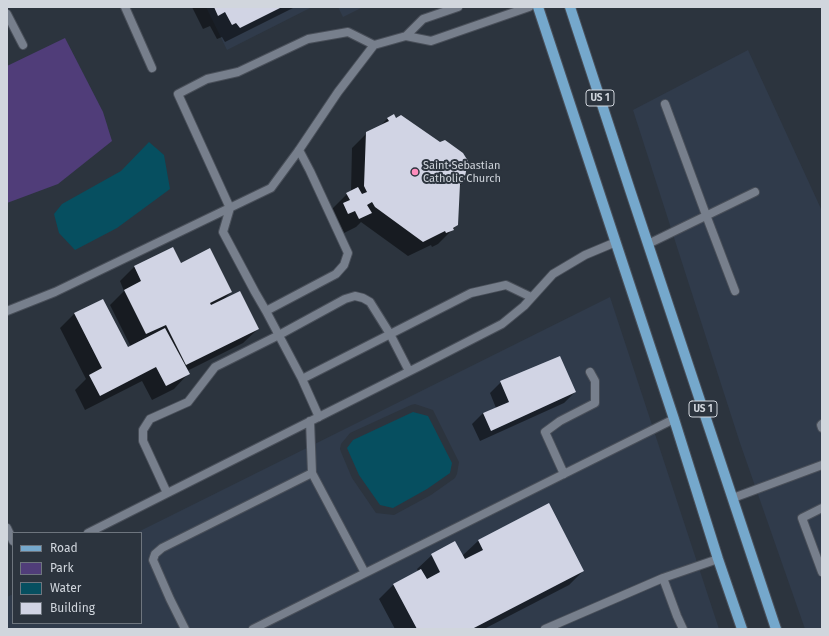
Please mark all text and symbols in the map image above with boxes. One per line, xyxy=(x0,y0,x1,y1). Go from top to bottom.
road number: US 1 xyxy=(586,90,614,106)
place label: Saint Sebastian Catholic Church xyxy=(423,159,501,185)
marker: Saint Sebastian Catholic Church xyxy=(410,167,420,177)
road number: US 1 xyxy=(689,401,717,417)
legend xyxy=(12,532,142,624)
text: Road xyxy=(50,541,78,555)
text: Park xyxy=(50,561,74,575)
text: Water xyxy=(50,581,81,595)
text: Building xyxy=(50,601,95,615)

